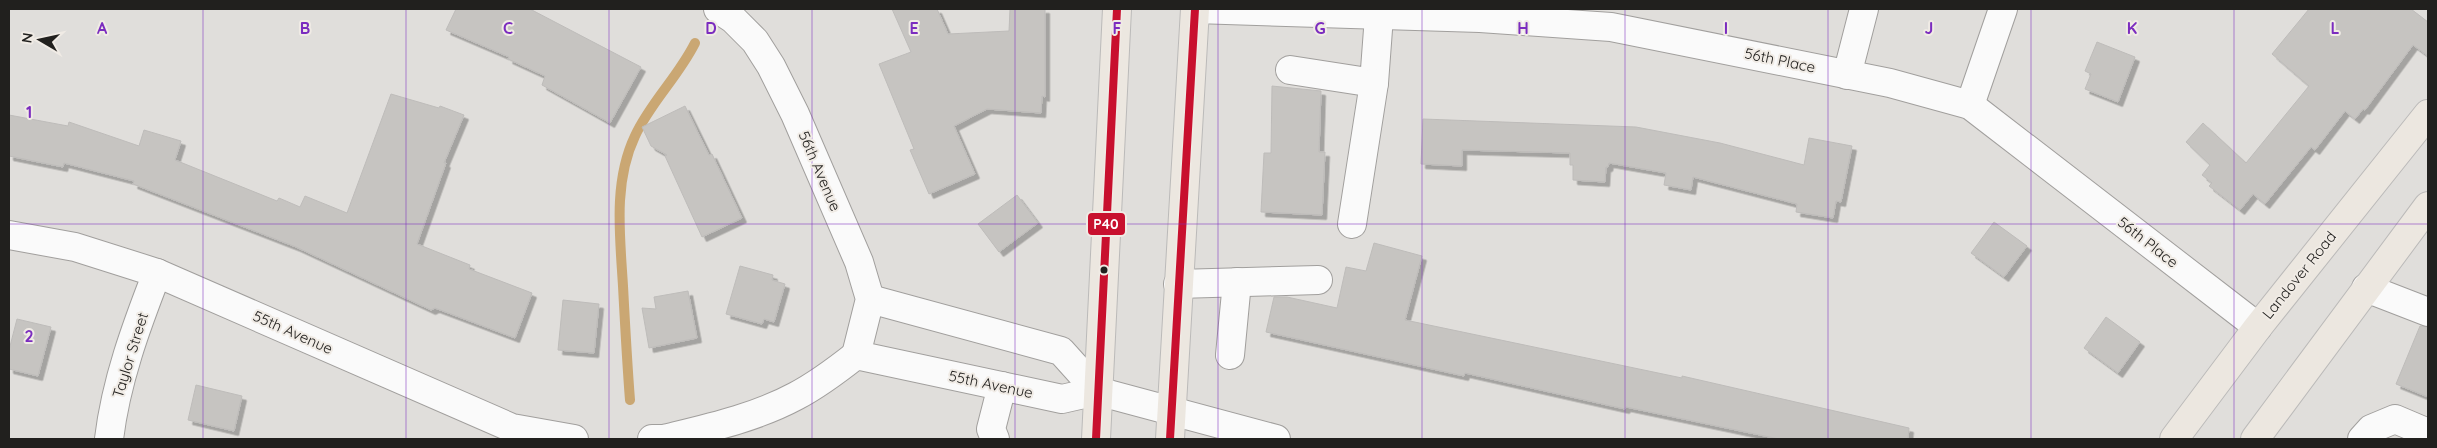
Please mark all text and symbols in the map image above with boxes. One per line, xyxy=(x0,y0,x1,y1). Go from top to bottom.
north arrow xyxy=(15,15,65,65)
text: A xyxy=(97,18,108,38)
text: B xyxy=(300,18,310,38)
text: C xyxy=(503,18,513,38)
text: D xyxy=(705,18,717,38)
text: E xyxy=(909,18,919,38)
text: F xyxy=(1113,18,1122,38)
text: G xyxy=(1314,18,1326,38)
text: H xyxy=(1517,18,1529,38)
text: I xyxy=(1724,18,1728,38)
text: J xyxy=(1925,18,1933,38)
text: K xyxy=(2127,18,2137,38)
text: L xyxy=(2331,18,2340,38)
text: N xyxy=(17,31,37,44)
street label: 56th Place xyxy=(1743,43,1817,77)
text: 1 xyxy=(26,102,32,122)
street label: 56th Avenue xyxy=(795,128,845,214)
line badge: P40 xyxy=(1087,212,1126,236)
street label: 56th Place xyxy=(2114,212,2182,272)
text: P40 xyxy=(1093,215,1119,233)
street label: Landover Road xyxy=(2258,227,2340,323)
unlabelled marker xyxy=(1099,265,1109,275)
street label: 55th Avenue xyxy=(250,306,336,358)
street label: Taylor Street xyxy=(108,310,152,400)
text: 2 xyxy=(24,326,34,346)
street label: 55th Avenue xyxy=(947,366,1035,402)

